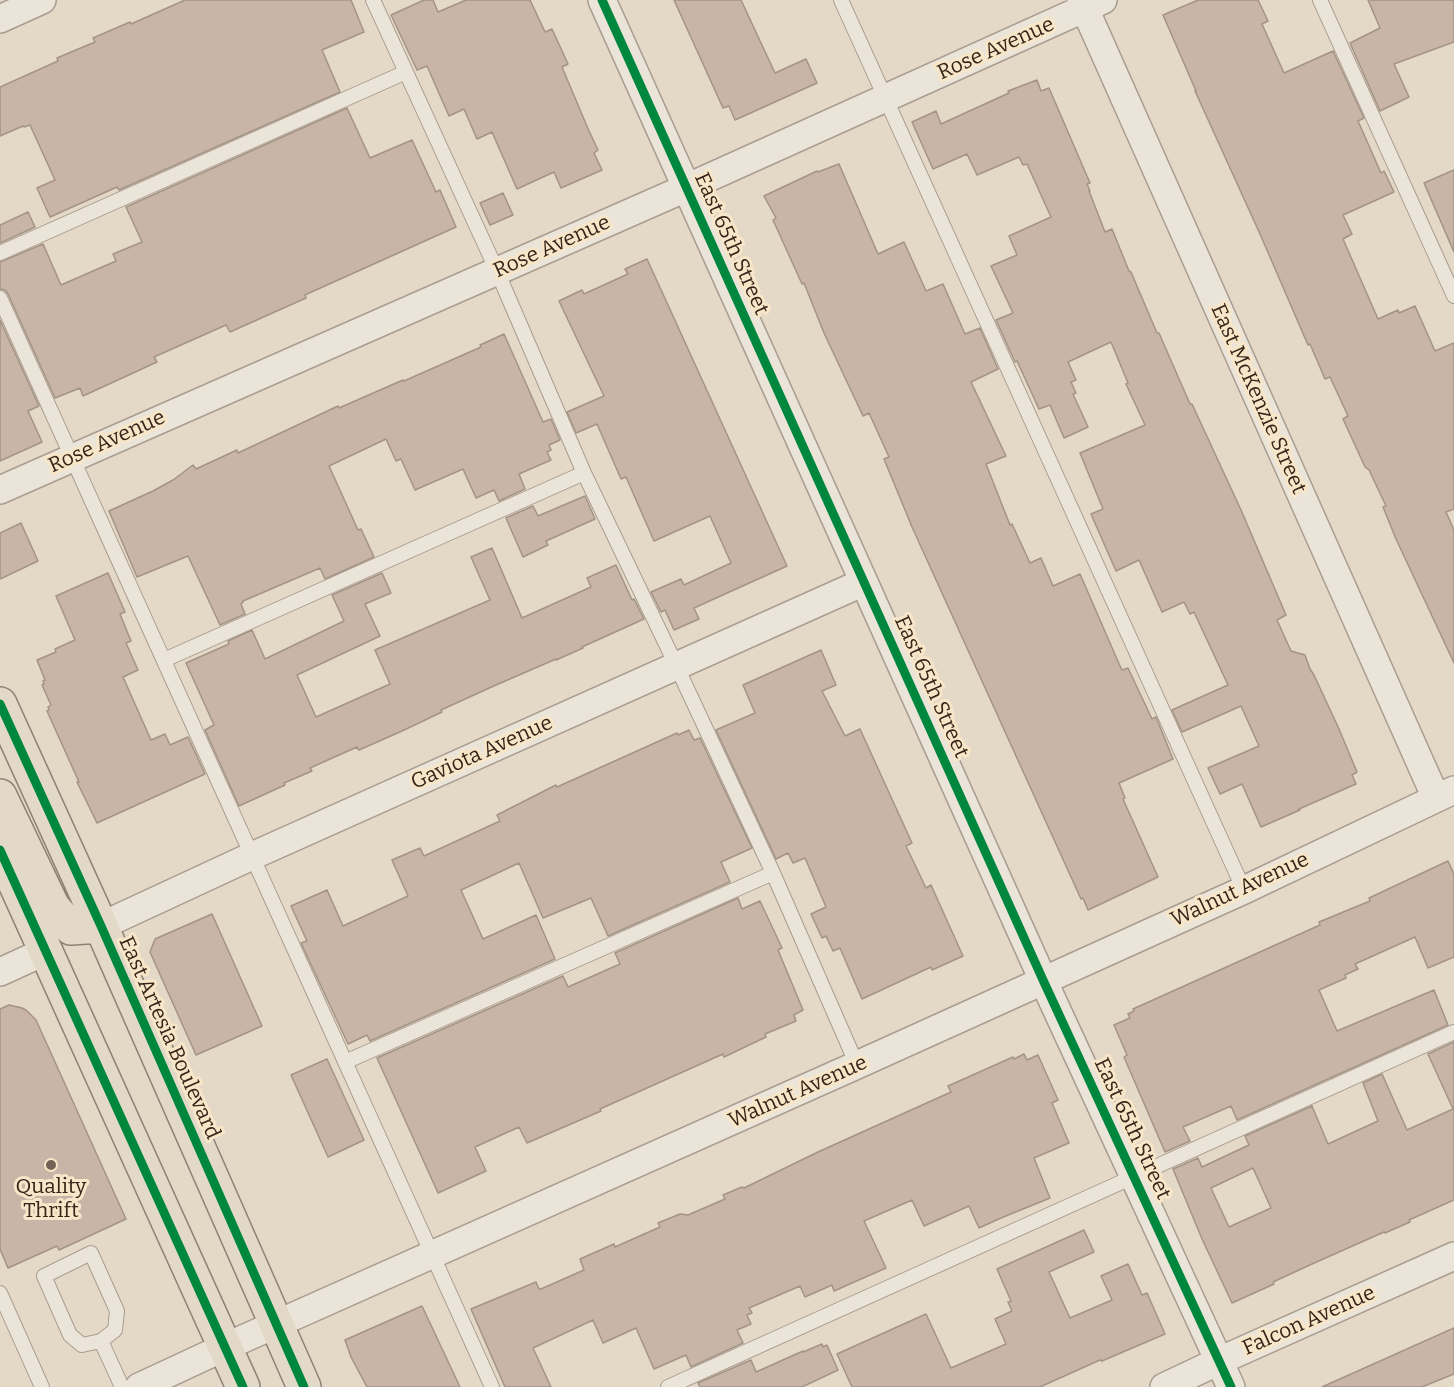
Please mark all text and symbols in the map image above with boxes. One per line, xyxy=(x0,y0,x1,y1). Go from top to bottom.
street label: Rose Avenue xyxy=(934,12,1058,86)
street label: East 65th Street xyxy=(688,169,774,319)
street label: Rose Avenue xyxy=(490,210,614,284)
street label: East McKenzie Street xyxy=(1205,300,1311,498)
street label: Rose Avenue xyxy=(45,405,169,479)
street label: East 65th Street xyxy=(888,612,974,762)
street label: Gaviota Avenue xyxy=(407,711,557,795)
street label: Walnut Avenue xyxy=(1167,847,1313,933)
street label: East Artesia Boulevard xyxy=(113,933,225,1143)
street label: Walnut Avenue xyxy=(725,1050,871,1134)
street label: East 65th Street xyxy=(1088,1054,1176,1204)
marker: Quality Thrift xyxy=(44,1158,58,1172)
place label: Quality Thrift xyxy=(16,1174,86,1224)
street label: Falcon Avenue xyxy=(1239,1281,1379,1361)

